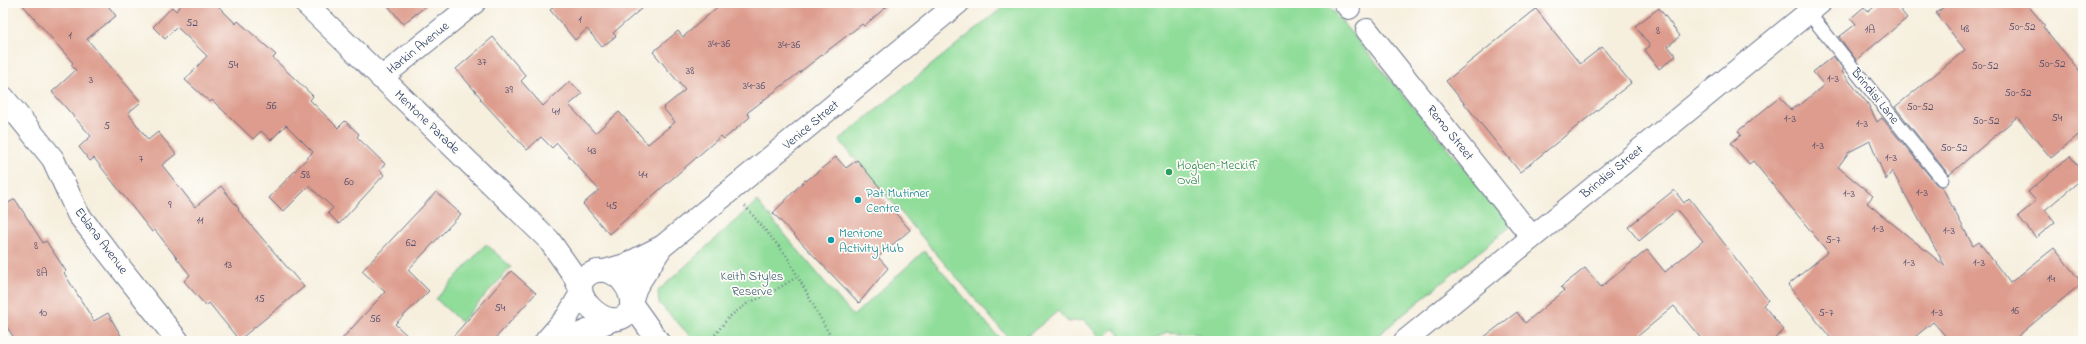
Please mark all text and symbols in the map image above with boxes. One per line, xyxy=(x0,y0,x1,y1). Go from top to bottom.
house number: 1 xyxy=(578,12,582,28)
house number: 52 xyxy=(186,15,198,31)
street label: Harkin Avenue xyxy=(383,17,453,79)
house number: 50-52 xyxy=(2009,19,2036,35)
house number: 48 xyxy=(1961,21,1969,37)
house number: 1A xyxy=(1865,22,1875,38)
house number: 8 xyxy=(1656,23,1660,39)
house number: 1 xyxy=(68,28,72,44)
house number: 34-36 xyxy=(708,36,730,52)
house number: 34-36 xyxy=(778,37,800,53)
house number: 37 xyxy=(477,54,487,70)
house number: 50-52 xyxy=(2039,56,2066,72)
house number: 54 xyxy=(228,57,239,73)
house number: 50-52 xyxy=(1972,58,1999,74)
house number: 38 xyxy=(686,63,694,79)
street label: Brindisi Lane xyxy=(1846,63,1904,128)
house number: 1-3 xyxy=(1827,71,1840,87)
house number: 3 xyxy=(89,72,94,88)
house number: 34-36 xyxy=(743,78,765,94)
house number: 39 xyxy=(505,82,514,98)
house number: 50-52 xyxy=(2005,85,2032,101)
street label: Mentone Parade xyxy=(390,86,464,158)
street label: Venice Street xyxy=(778,95,844,155)
house number: 56 xyxy=(265,98,277,114)
house number: 50-52 xyxy=(1907,99,1934,115)
street label: Remo Street xyxy=(1422,101,1479,165)
house number: 41 xyxy=(552,104,561,120)
house number: 54 xyxy=(2052,110,2063,126)
house number: 1-3 xyxy=(1784,111,1797,127)
house number: 50-52 xyxy=(1973,113,2000,129)
house number: 1-3 xyxy=(1856,116,1869,132)
house number: 5 xyxy=(104,118,110,134)
house number: 1-3 xyxy=(1812,138,1825,154)
street label: Brindisi Street xyxy=(1576,140,1648,204)
house number: 50-52 xyxy=(1941,140,1968,156)
house number: 43 xyxy=(587,143,597,159)
house number: 1-3 xyxy=(1885,150,1898,166)
house number: 7 xyxy=(139,151,144,167)
place label: Hogben-Meckiff Oval xyxy=(1177,156,1258,190)
house number: 58 xyxy=(300,167,310,183)
house number: 44 xyxy=(638,167,648,183)
marker: Hogben-Meckiff Oval xyxy=(1164,167,1174,177)
house number: 60 xyxy=(344,174,354,190)
place label: Pat Mutimer Centre xyxy=(866,184,930,218)
house number: 1-3 xyxy=(1916,185,1929,201)
house number: 1-3 xyxy=(1843,186,1856,202)
marker: Pat Mutimer Centre xyxy=(853,195,863,205)
house number: 9 xyxy=(168,197,172,213)
house number: 45 xyxy=(607,198,617,214)
street label: Eblana Avenue xyxy=(70,204,132,278)
house number: 11 xyxy=(197,213,204,229)
house number: 1-3 xyxy=(1872,221,1885,237)
house number: 1-3 xyxy=(1943,223,1956,239)
place label: Mentone Activity Hub xyxy=(839,224,904,259)
house number: 5-7 xyxy=(1826,232,1841,248)
house number: 62 xyxy=(406,235,417,251)
marker: Mentone Activity Hub xyxy=(826,235,836,245)
house number: 8 xyxy=(34,238,38,254)
house number: 1-3 xyxy=(1903,255,1916,271)
house number: 1-3 xyxy=(1973,255,1986,271)
house number: 13 xyxy=(224,257,232,273)
house number: 8A xyxy=(37,265,48,281)
park label: Keith Styles Reserve xyxy=(721,267,784,301)
house number: 14 xyxy=(2047,271,2055,287)
house number: 15 xyxy=(255,291,265,307)
house number: 54 xyxy=(495,300,506,316)
house number: 16 xyxy=(2011,303,2019,319)
house number: 10 xyxy=(39,305,47,321)
house number: 5-7 xyxy=(1819,305,1834,321)
house number: 1-3 xyxy=(1931,305,1944,321)
house number: 56 xyxy=(369,311,381,327)

